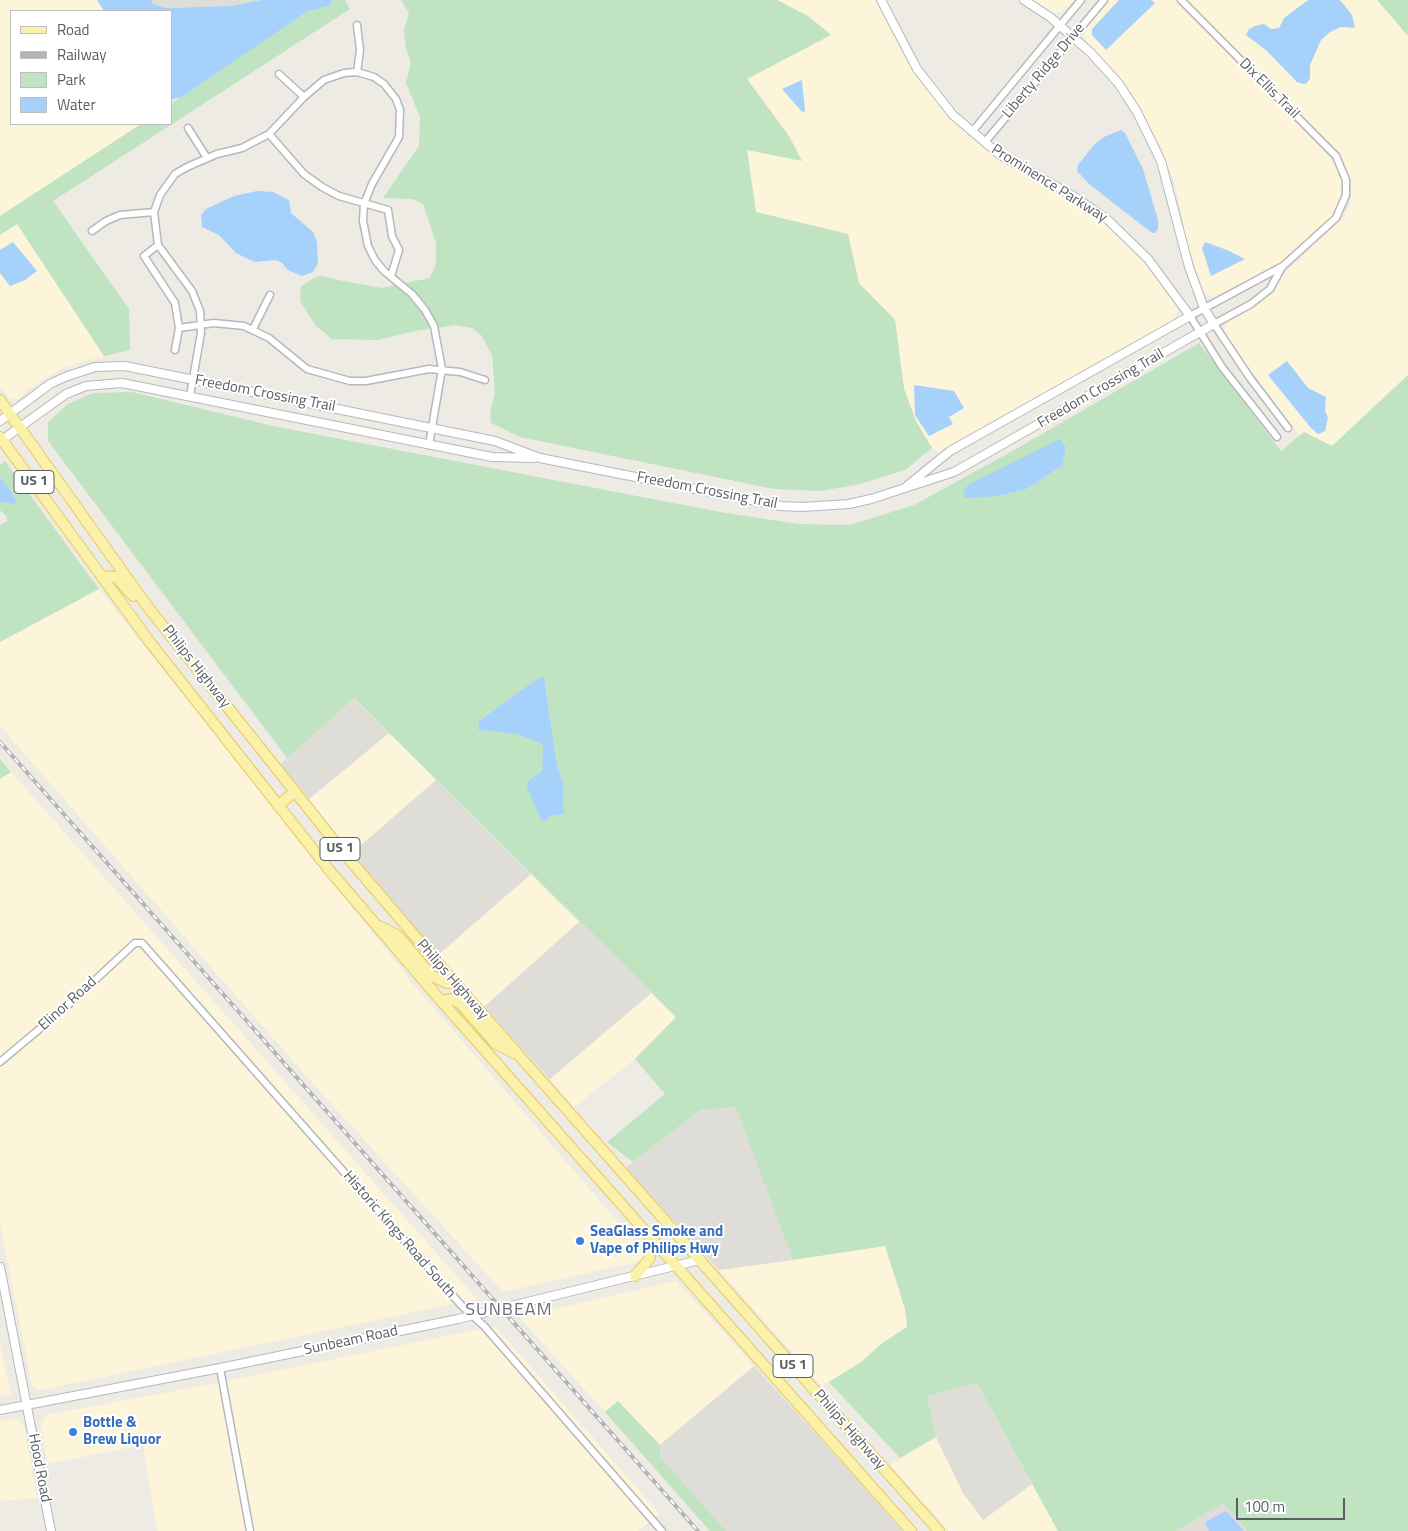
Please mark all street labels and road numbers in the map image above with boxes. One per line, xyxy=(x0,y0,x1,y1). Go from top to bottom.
street label: Liberty Ridge Drive xyxy=(999,20,1089,122)
street label: Dix Ellis Trail xyxy=(1235,55,1303,123)
street label: Prominence Parkway xyxy=(988,141,1110,227)
street label: Freedom Crossing Trail xyxy=(1035,345,1167,433)
street label: Freedom Crossing Trail xyxy=(193,372,337,416)
street label: Freedom Crossing Trail xyxy=(635,469,779,513)
road number: US 1 xyxy=(14,471,54,494)
street label: Philips Highway xyxy=(158,622,234,712)
road number: US 1 xyxy=(320,838,360,861)
street label: Philips Highway xyxy=(412,936,492,1024)
street label: Elinor Road xyxy=(35,973,101,1035)
street label: Historic Kings Road South xyxy=(339,1168,459,1302)
street label: Sunbeam Road xyxy=(302,1322,400,1360)
road number: US 1 xyxy=(773,1354,813,1378)
street label: Philips Highway xyxy=(809,1386,889,1474)
street label: Hood Road xyxy=(24,1432,54,1504)

